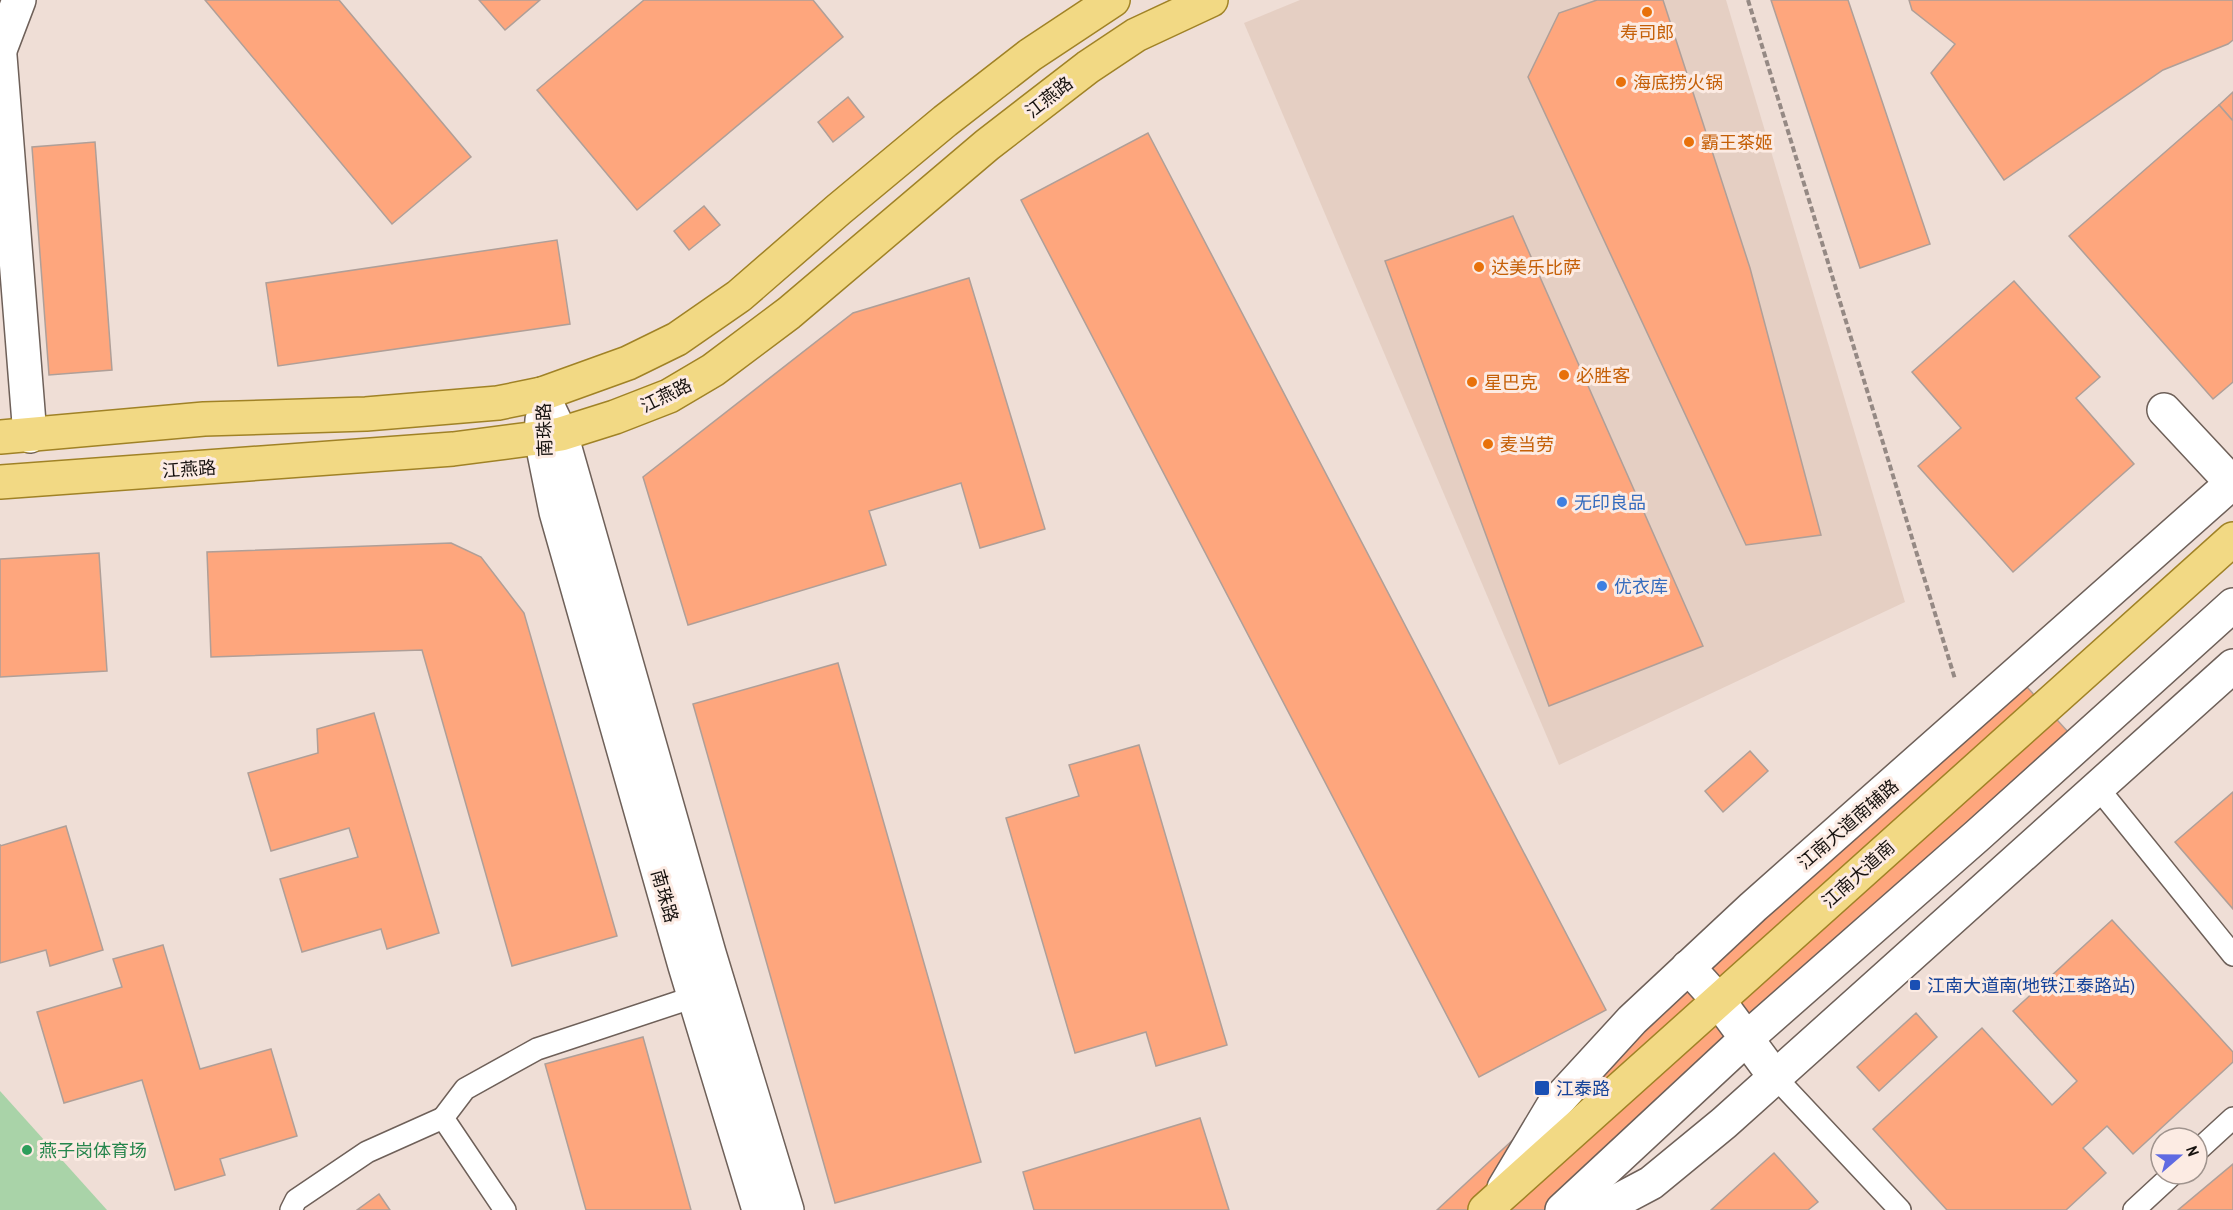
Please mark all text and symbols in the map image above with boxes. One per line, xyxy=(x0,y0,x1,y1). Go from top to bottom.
marker: 寿司郎 xyxy=(1640,5,1654,19)
place label: 寿司郎 xyxy=(1620,20,1674,45)
place label: 海底捞火锅 xyxy=(1633,70,1723,95)
street label: 江燕路 xyxy=(1020,71,1078,123)
marker: 海底捞火锅 xyxy=(1614,75,1628,89)
place label: 霸王茶姬 xyxy=(1701,130,1773,155)
marker: 霸王茶姬 xyxy=(1682,135,1696,149)
place label: 达美乐比萨 xyxy=(1491,255,1581,280)
marker: 达美乐比萨 xyxy=(1472,260,1486,274)
place label: 必胜客 xyxy=(1576,363,1630,388)
marker: 必胜客 xyxy=(1557,368,1571,382)
place label: 星巴克 xyxy=(1484,370,1538,395)
street label: 江燕路 xyxy=(636,372,696,418)
marker: 星巴克 xyxy=(1465,375,1479,389)
street label: 南珠路 xyxy=(531,403,557,457)
place label: 麦当劳 xyxy=(1500,432,1554,457)
marker: 麦当劳 xyxy=(1481,437,1495,451)
street label: 江燕路 xyxy=(161,455,217,483)
place label: 无印良品 xyxy=(1574,490,1646,515)
marker: 无印良品 xyxy=(1555,495,1569,509)
place label: 优衣库 xyxy=(1614,574,1668,599)
marker: 优衣库 xyxy=(1595,579,1609,593)
street label: 江南大道南辅路 xyxy=(1793,775,1903,873)
street label: 江南大道南 xyxy=(1817,836,1899,912)
street label: 南珠路 xyxy=(646,867,684,925)
place label: 江南大道南(地铁江泰路站) xyxy=(1927,973,2135,998)
marker: 江南大道南(地铁江泰路站) xyxy=(1908,978,1922,992)
place label: 江泰路 xyxy=(1556,1076,1610,1101)
marker: 江泰路 xyxy=(1533,1079,1551,1097)
north arrow xyxy=(2149,1126,2209,1186)
place label: 燕子岗体育场 xyxy=(39,1138,147,1163)
marker: 燕子岗体育场 xyxy=(20,1143,34,1157)
text: N xyxy=(2181,1143,2205,1159)

